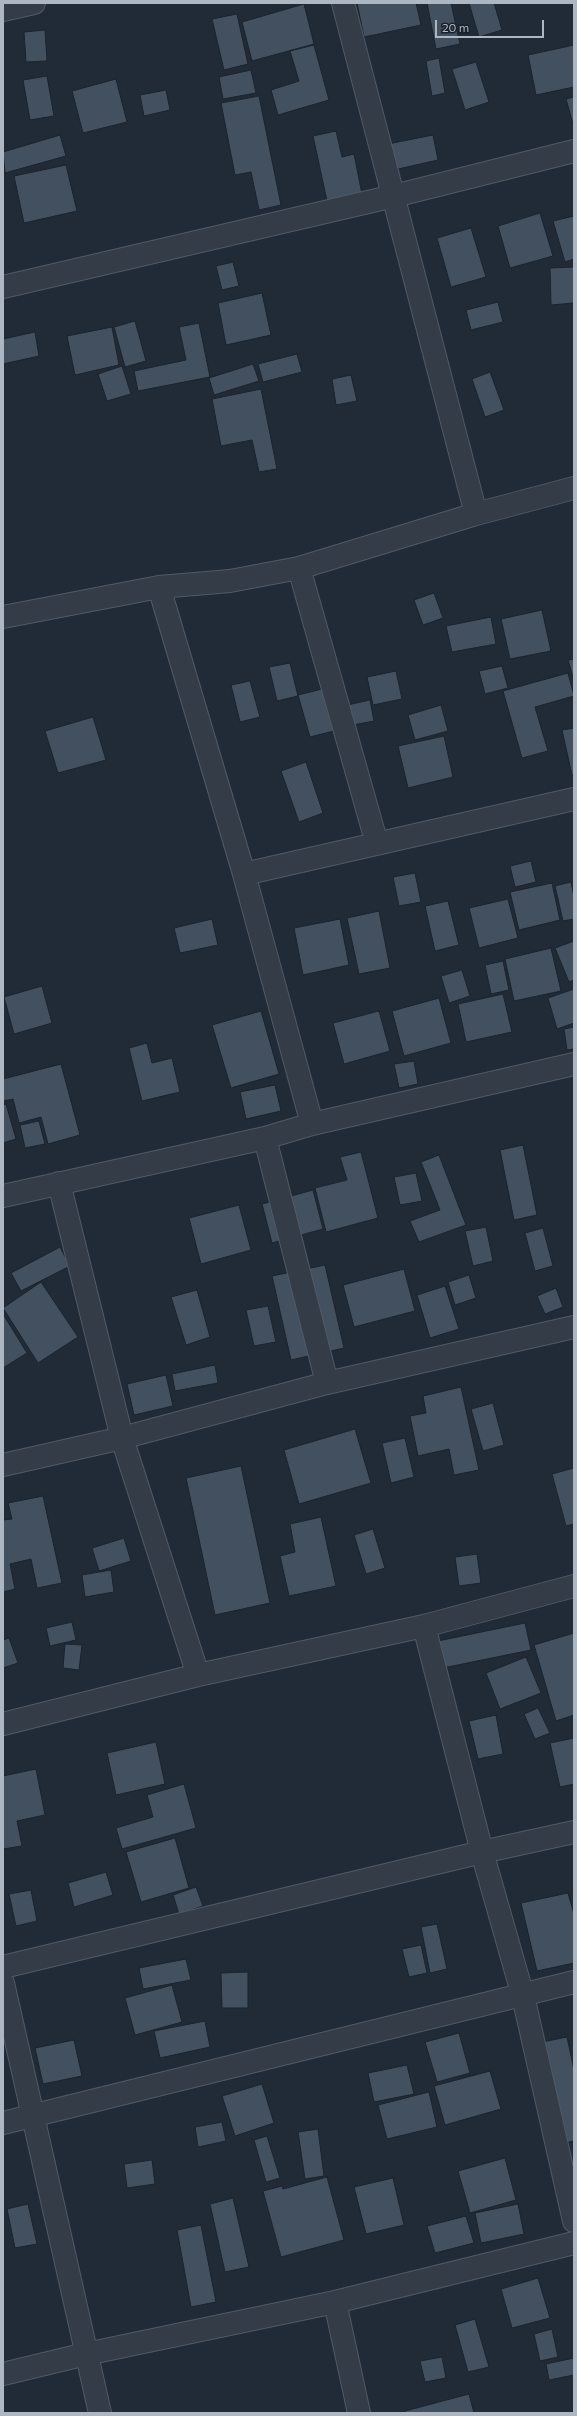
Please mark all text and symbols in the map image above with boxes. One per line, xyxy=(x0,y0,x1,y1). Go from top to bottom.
scale bar xyxy=(437,12,546,38)
text: 20 m xyxy=(442,20,469,34)

